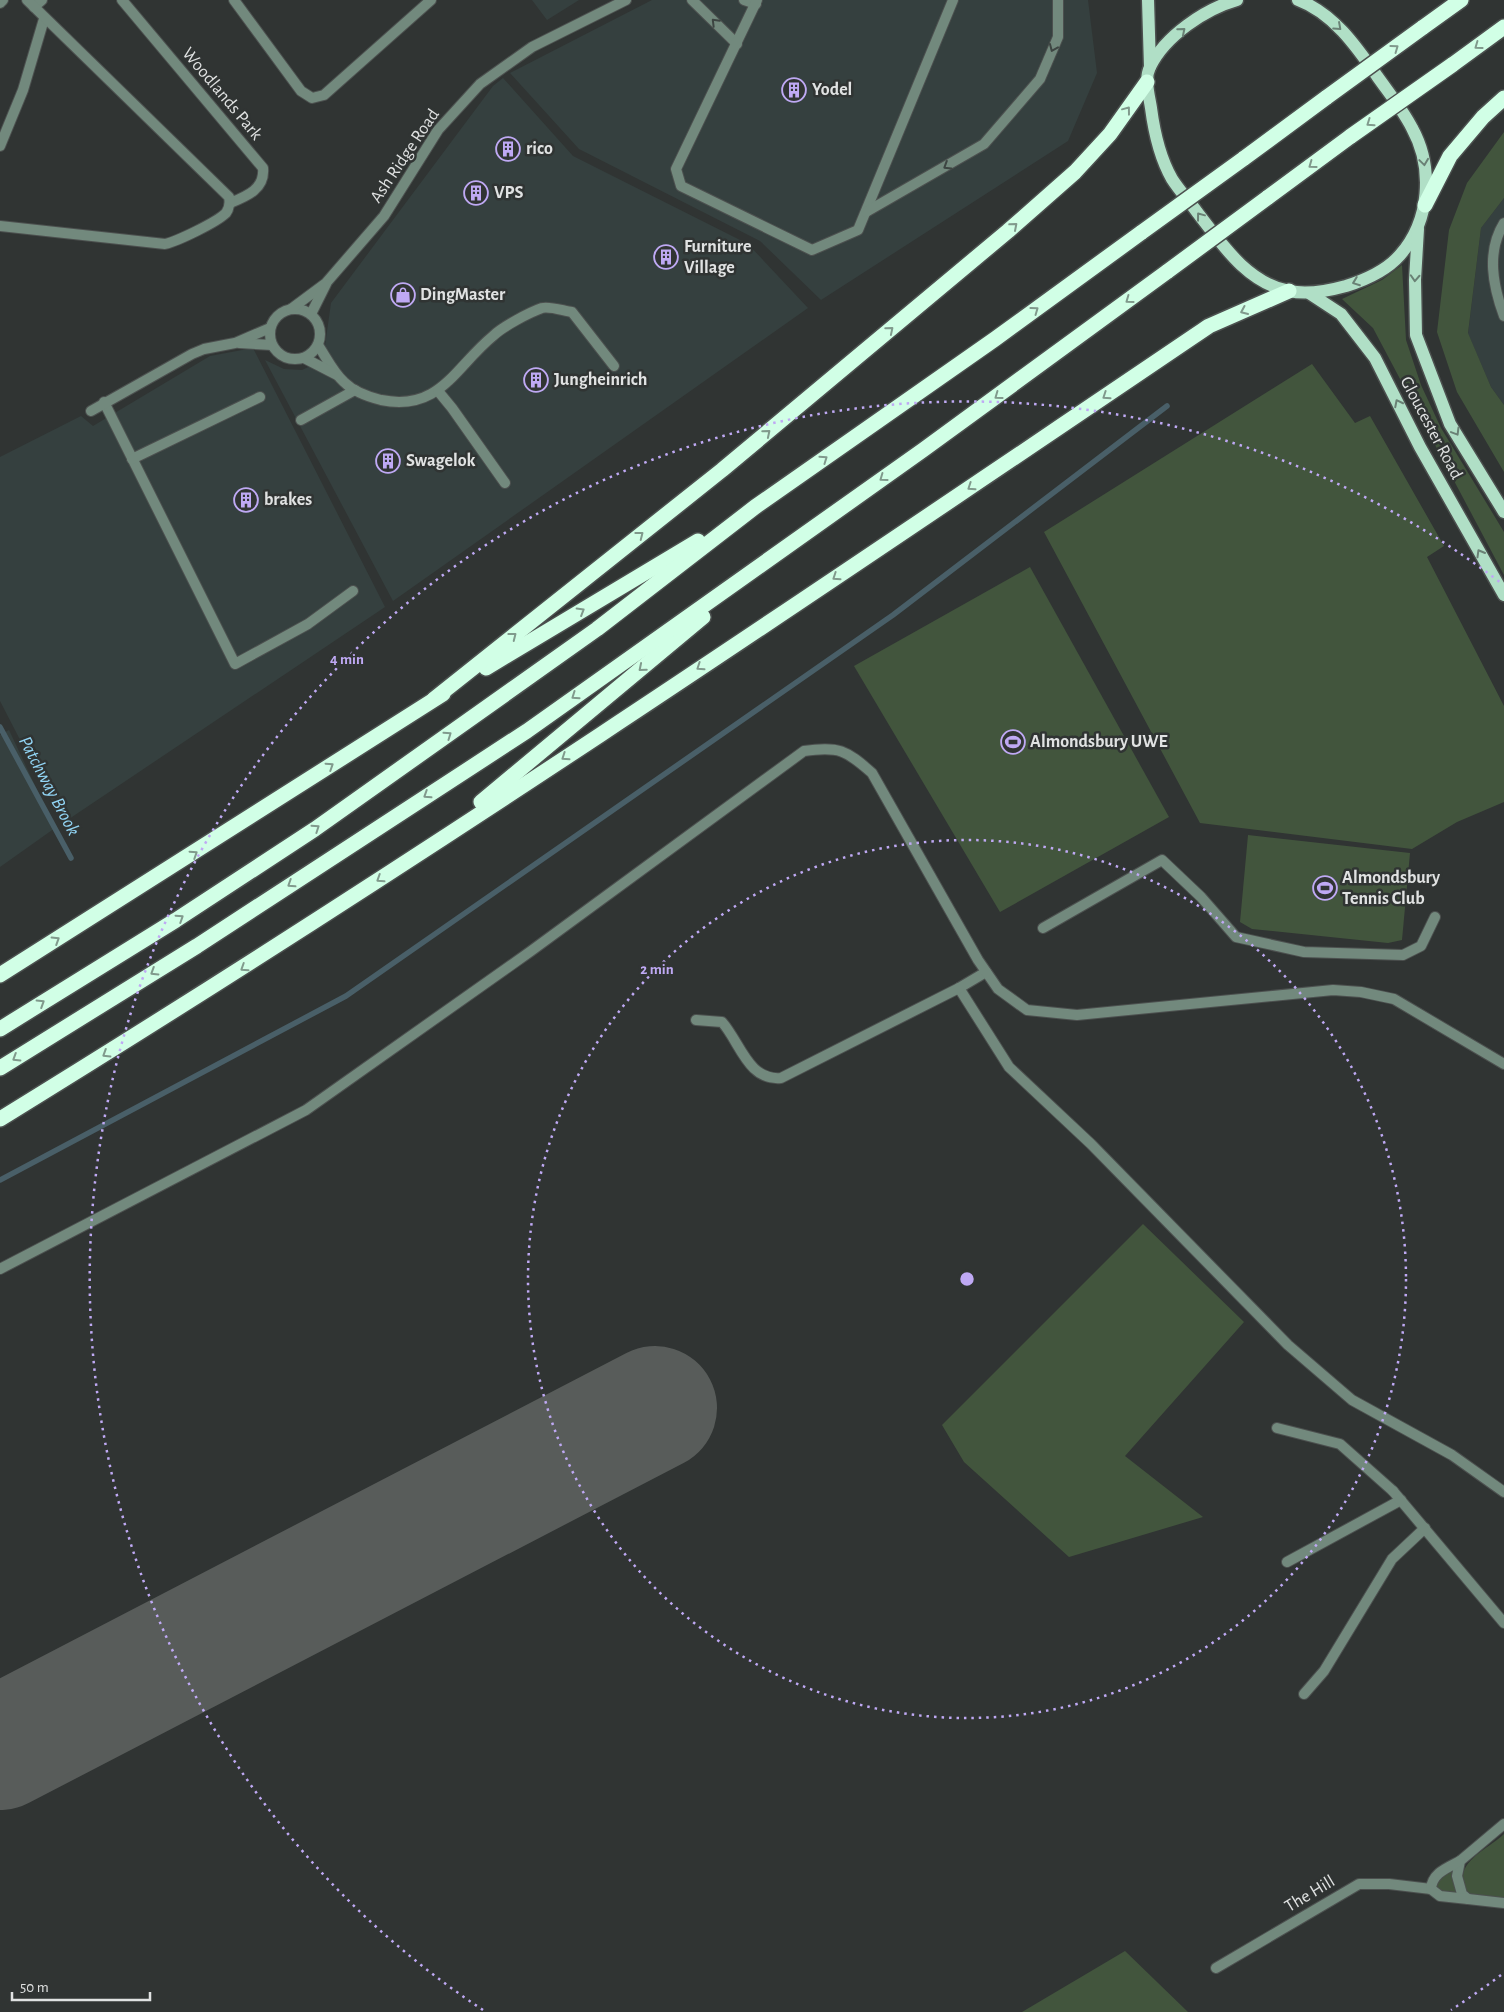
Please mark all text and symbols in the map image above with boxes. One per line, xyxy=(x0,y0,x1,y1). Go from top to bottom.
one-way arrow xyxy=(711,19,720,28)
one-way arrow xyxy=(1332,21,1341,30)
one-way arrow xyxy=(1176,28,1185,37)
one-way arrow xyxy=(1474,40,1484,49)
one-way arrow xyxy=(1049,43,1060,52)
street label: Woodlands Park xyxy=(178,44,266,144)
one-way arrow xyxy=(1389,45,1399,54)
building icon: Yodel xyxy=(781,77,807,103)
place label: Yodel xyxy=(812,81,852,99)
street label: Ash Ridge Road xyxy=(367,106,443,206)
one-way arrow xyxy=(1121,106,1130,116)
one-way arrow xyxy=(1366,117,1375,126)
building icon: rico xyxy=(495,136,521,162)
place label: rico xyxy=(526,140,553,158)
one-way arrow xyxy=(1308,159,1318,168)
one-way arrow xyxy=(1418,159,1429,167)
one-way arrow xyxy=(944,160,953,170)
building icon: VPS xyxy=(463,180,489,206)
place label: VPS xyxy=(494,184,523,202)
one-way arrow xyxy=(1197,212,1206,222)
one-way arrow xyxy=(1009,223,1018,232)
place label: Furniture Village xyxy=(684,238,751,277)
building icon: Furniture Village xyxy=(653,244,679,270)
one-way arrow xyxy=(1410,274,1420,282)
one-way arrow xyxy=(1352,276,1361,286)
shop icon: DingMaster xyxy=(390,282,416,308)
place label: DingMaster xyxy=(420,286,506,304)
one-way arrow xyxy=(1125,294,1135,303)
one-way arrow xyxy=(1240,304,1249,315)
one-way arrow xyxy=(1029,307,1039,316)
one-way arrow xyxy=(884,327,893,336)
building icon: Jungheinrich xyxy=(523,367,549,393)
place label: Jungheinrich xyxy=(554,371,647,389)
street label: Gloucester Road xyxy=(1396,374,1466,482)
one-way arrow xyxy=(994,390,1004,399)
one-way arrow xyxy=(1102,390,1112,399)
one-way arrow xyxy=(1394,400,1404,409)
one-way arrow xyxy=(1449,427,1459,436)
one-way arrow xyxy=(761,429,770,438)
building icon: Swagelok xyxy=(375,448,401,474)
place label: Swagelok xyxy=(406,452,476,470)
one-way arrow xyxy=(818,456,827,465)
one-way arrow xyxy=(880,473,889,481)
one-way arrow xyxy=(967,481,977,490)
building icon: brakes xyxy=(233,487,259,513)
place label: brakes xyxy=(264,491,312,509)
one-way arrow xyxy=(635,531,644,540)
one-way arrow xyxy=(1476,549,1486,558)
one-way arrow xyxy=(832,571,841,580)
one-way arrow xyxy=(575,607,584,617)
one-way arrow xyxy=(507,633,517,642)
text: 4 min xyxy=(330,652,364,667)
one-way arrow xyxy=(697,661,706,670)
one-way arrow xyxy=(639,662,648,671)
one-way arrow xyxy=(572,690,581,699)
sports icon: Almondsbury UWE xyxy=(1000,729,1026,755)
one-way arrow xyxy=(442,732,452,741)
water label: Patchway Brook xyxy=(15,733,83,839)
place label: Almondsbury UWE xyxy=(1030,733,1168,751)
one-way arrow xyxy=(561,751,571,760)
one-way arrow xyxy=(325,762,334,772)
one-way arrow xyxy=(423,789,433,798)
one-way arrow xyxy=(310,825,319,834)
one-way arrow xyxy=(188,850,197,860)
place label: Almondsbury Tennis Club xyxy=(1342,869,1441,908)
one-way arrow xyxy=(376,873,385,883)
sports icon: Almondsbury Tennis Club xyxy=(1312,875,1338,901)
one-way arrow xyxy=(287,878,296,887)
one-way arrow xyxy=(174,914,183,924)
one-way arrow xyxy=(51,937,60,946)
one-way arrow xyxy=(240,962,249,971)
text: 2 min xyxy=(640,962,674,977)
one-way arrow xyxy=(151,966,160,975)
one-way arrow xyxy=(36,1000,45,1009)
one-way arrow xyxy=(102,1048,111,1058)
one-way arrow xyxy=(13,1051,22,1061)
centre of rings xyxy=(958,1270,976,1288)
street label: The Hill xyxy=(1282,1872,1338,1916)
scale bar xyxy=(12,1970,150,2002)
text: 50 m xyxy=(20,1980,49,1995)

